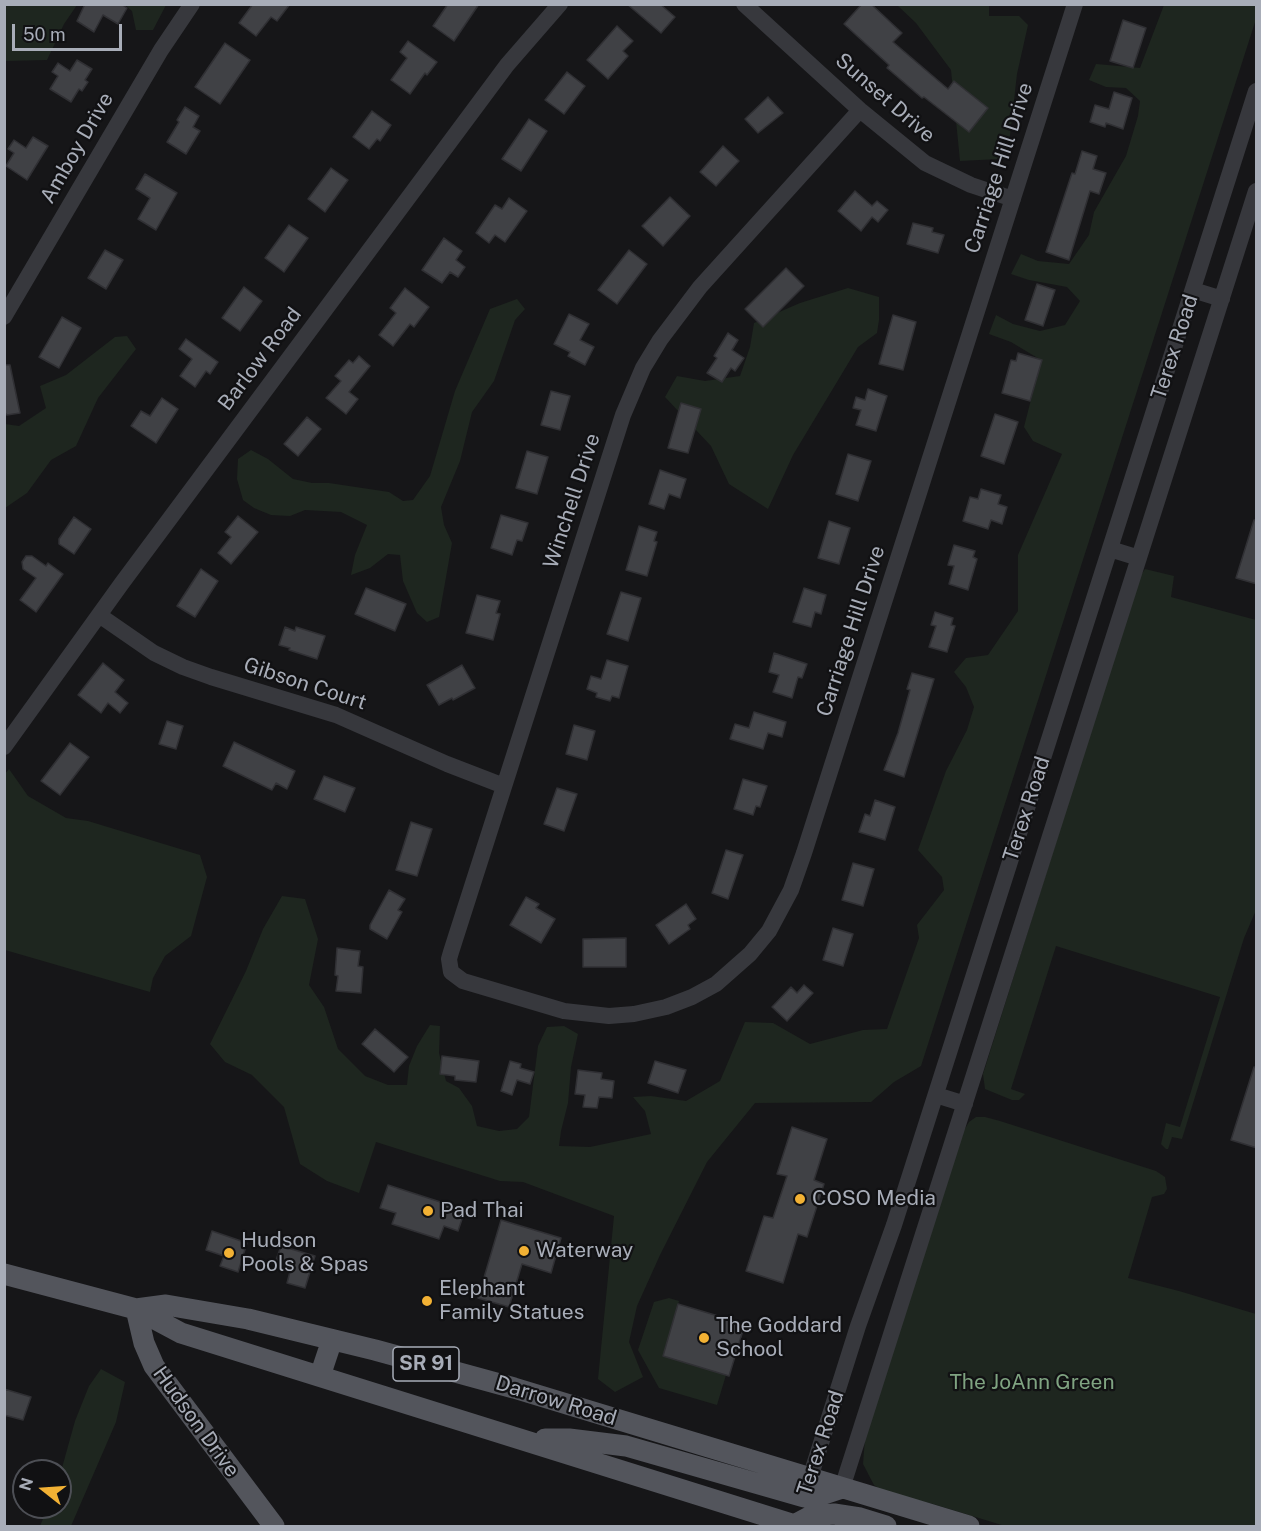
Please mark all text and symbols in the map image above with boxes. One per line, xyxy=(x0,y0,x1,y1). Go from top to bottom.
scale bar xyxy=(15,12,124,50)
text: 50 m xyxy=(23,24,66,45)
street label: Sunset Drive xyxy=(830,48,940,148)
street label: Carriage Hill Drive xyxy=(960,79,1038,257)
street label: Amboy Drive xyxy=(35,88,119,208)
street label: Terex Road xyxy=(1146,291,1204,403)
street label: Barlow Road xyxy=(213,302,307,416)
street label: Winchell Drive xyxy=(538,430,606,572)
street label: Carriage Hill Drive xyxy=(812,542,890,720)
street label: Gibson Court xyxy=(240,652,370,716)
street label: Terex Road xyxy=(998,753,1056,865)
place label: COSO Media xyxy=(812,1186,936,1212)
marker: COSO Media xyxy=(793,1192,807,1206)
place label: Pad Thai xyxy=(440,1198,524,1224)
marker: Pad Thai xyxy=(421,1204,435,1218)
place label: Hudson Pools & Spas xyxy=(241,1228,368,1278)
place label: Waterway xyxy=(536,1238,633,1264)
marker: Waterway xyxy=(517,1244,531,1258)
marker: Hudson Pools & Spas xyxy=(222,1246,236,1260)
place label: Elephant Family Statues xyxy=(439,1276,584,1326)
marker: Elephant Family Statues xyxy=(420,1294,434,1308)
place label: The Goddard School xyxy=(716,1313,842,1363)
marker: The Goddard School xyxy=(697,1331,711,1345)
road number: SR 91 xyxy=(393,1347,459,1381)
street label: Hudson Drive xyxy=(147,1362,245,1482)
park label: The JoAnn Green xyxy=(949,1370,1115,1396)
street label: Darrow Road xyxy=(492,1371,620,1431)
street label: Terex Road xyxy=(792,1387,850,1499)
north arrow xyxy=(12,1459,72,1519)
text: N xyxy=(15,1475,37,1493)

